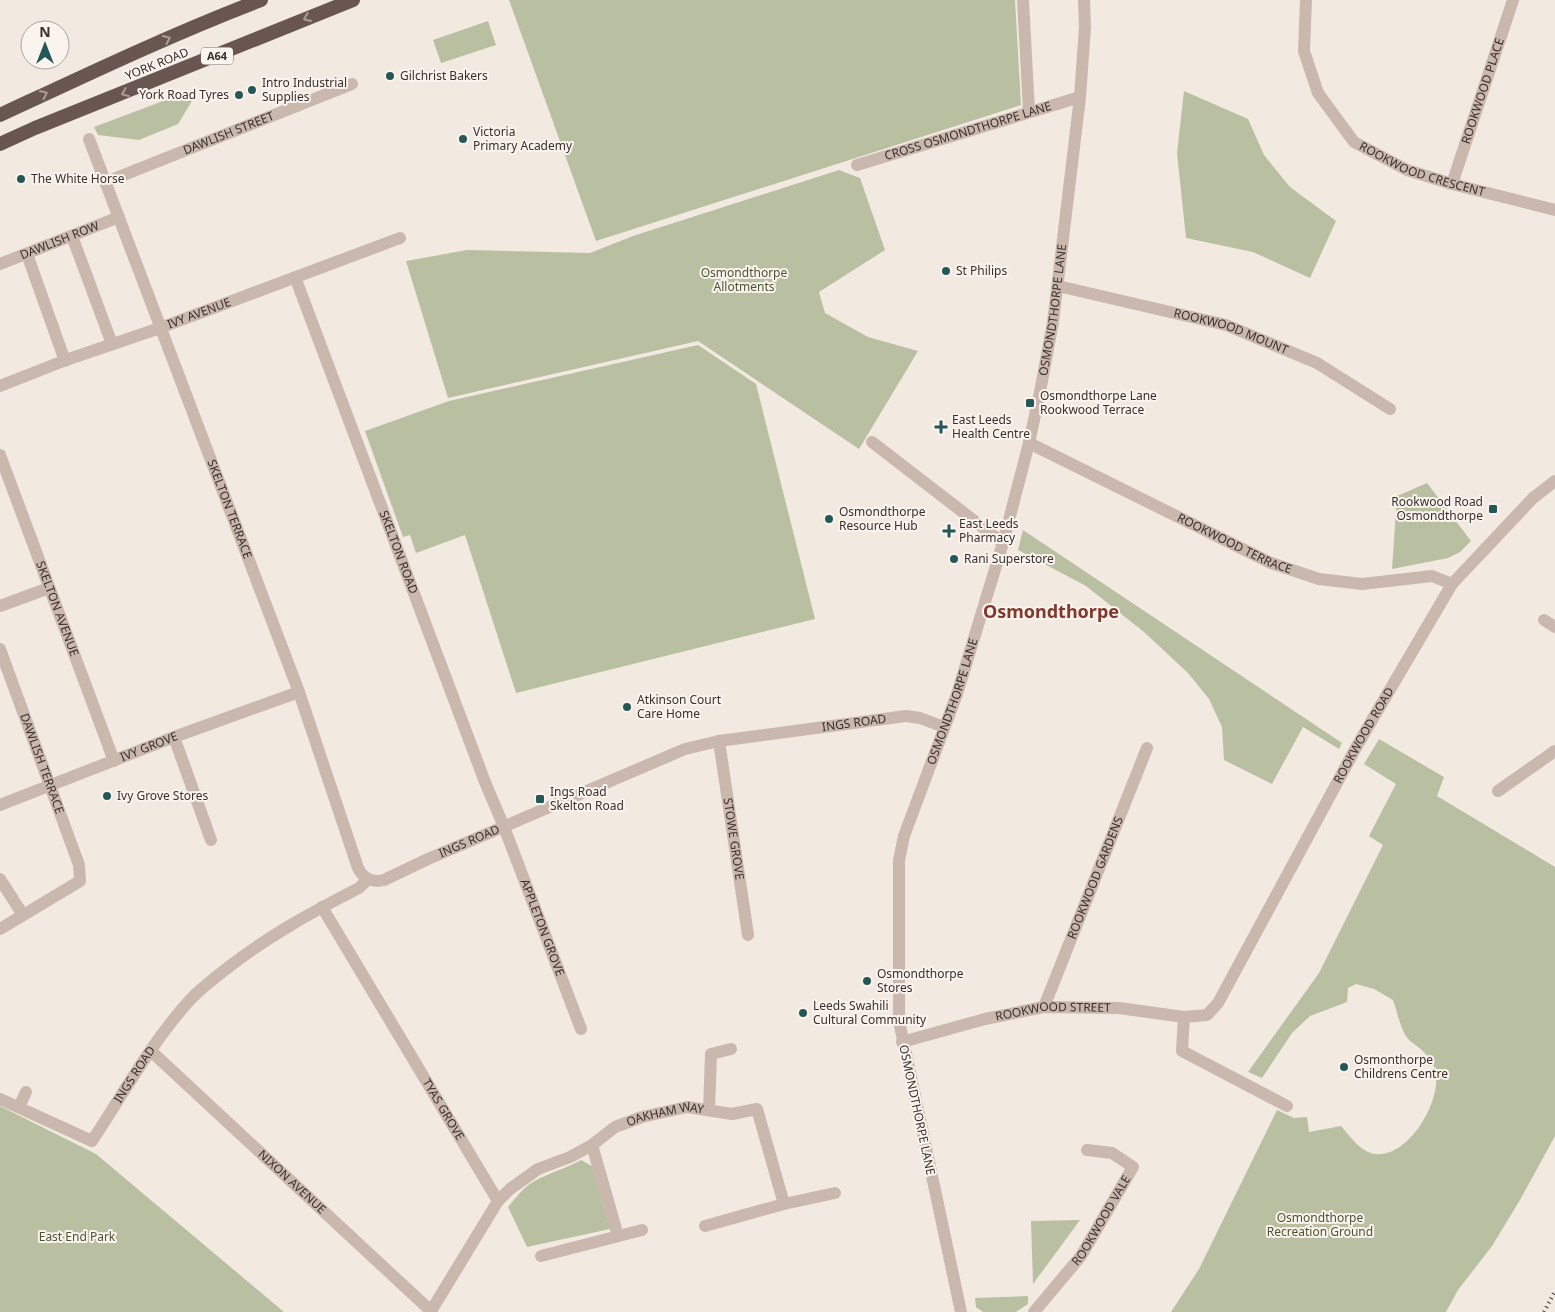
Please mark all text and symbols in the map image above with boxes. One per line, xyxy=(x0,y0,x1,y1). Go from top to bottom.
one-way arrow xyxy=(303,11,312,22)
north arrow xyxy=(20,20,70,70)
text: N xyxy=(39,22,51,41)
one-way arrow xyxy=(162,34,171,45)
street label: ROOKWOOD PLACE xyxy=(1457,36,1508,146)
street label: YORK ROAD xyxy=(123,43,191,84)
road number: A64 xyxy=(201,48,233,64)
place label: Gilchrist Bakers xyxy=(400,67,488,84)
marker: Gilchrist Bakers xyxy=(384,70,396,82)
place label: Intro Industrial Supplies xyxy=(262,74,347,105)
marker: Intro Industrial Supplies xyxy=(246,84,258,96)
place label: York Road Tyres xyxy=(139,86,229,103)
one-way arrow xyxy=(121,87,130,97)
marker: York Road Tyres xyxy=(233,89,245,101)
one-way arrow xyxy=(39,90,48,101)
street label: CROSS OSMONDTHORPE LANE xyxy=(882,97,1053,164)
street label: DAWLISH STREET xyxy=(180,107,277,158)
place label: Victoria Primary Academy xyxy=(473,123,573,154)
marker: Victoria Primary Academy xyxy=(457,133,469,145)
street label: ROOKWOOD CRESCENT xyxy=(1356,137,1487,200)
place label: The White Horse xyxy=(31,170,125,187)
marker: The White Horse xyxy=(15,173,27,185)
street label: DAWLISH ROW xyxy=(17,217,101,263)
street label: OSMONDTHORPE LANE xyxy=(1034,243,1070,377)
place label: St Philips xyxy=(956,262,1007,279)
park label: Osmondthorpe Allotments xyxy=(701,264,787,295)
marker: St Philips xyxy=(940,265,952,277)
street label: IVY AVENUE xyxy=(165,293,233,333)
street label: ROOKWOOD MOUNT xyxy=(1172,304,1291,358)
place label: Osmondthorpe Lane Rookwood Terrace xyxy=(1040,387,1157,418)
marker: Osmondthorpe Lane Rookwood Terrace xyxy=(1024,397,1036,409)
place label: East Leeds Health Centre xyxy=(952,411,1030,442)
marker: East Leeds Health Centre xyxy=(934,420,948,434)
street label: SKELTON TERRACE xyxy=(203,457,257,561)
place label: Rookwood Road Osmondthorpe xyxy=(1391,493,1483,524)
place label: Osmondthorpe Resource Hub xyxy=(839,503,926,534)
marker: Rookwood Road Osmondthorpe xyxy=(1487,503,1499,515)
street label: SKELTON ROAD xyxy=(376,508,423,596)
street label: ROOKWOOD TERRACE xyxy=(1174,509,1294,577)
marker: Osmondthorpe Resource Hub xyxy=(823,513,835,525)
place label: East Leeds Pharmacy xyxy=(959,515,1019,546)
marker: East Leeds Pharmacy xyxy=(943,525,955,537)
place label: Rani Superstore xyxy=(964,550,1054,567)
marker: Rani Superstore xyxy=(948,553,960,565)
street label: SKELTON AVENUE xyxy=(32,558,83,659)
district label: Osmondthorpe xyxy=(983,599,1119,623)
street label: OSMONDTHORPE LANE xyxy=(922,636,982,767)
street label: ROOKWOOD ROAD xyxy=(1329,684,1398,786)
place label: Atkinson Court Care Home xyxy=(637,691,722,722)
marker: Atkinson Court Care Home xyxy=(621,701,633,713)
street label: INGS ROAD xyxy=(821,710,888,735)
street label: DAWLISH TERRACE xyxy=(16,711,69,816)
street label: IVY GROVE xyxy=(118,727,180,765)
place label: Ings Road Skelton Road xyxy=(550,783,624,814)
place label: Ivy Grove Stores xyxy=(117,787,209,804)
marker: Ivy Grove Stores xyxy=(101,790,113,802)
marker: Ings Road Skelton Road xyxy=(534,793,546,805)
street label: STOWE GROVE xyxy=(720,797,749,881)
street label: ROOKWOOD GARDENS xyxy=(1063,814,1127,941)
street label: INGS ROAD xyxy=(436,820,502,861)
street label: APPLETON GROVE xyxy=(517,876,569,978)
place label: Osmondthorpe Stores xyxy=(877,965,964,996)
marker: Osmondthorpe Stores xyxy=(861,975,873,987)
place label: Leeds Swahili Cultural Community xyxy=(813,997,927,1028)
street label: ROOKWOOD STREET xyxy=(994,997,1111,1025)
marker: Leeds Swahili Cultural Community xyxy=(797,1007,809,1019)
street label: INGS ROAD xyxy=(109,1042,159,1106)
street label: OSMONDTHORPE LANE xyxy=(895,1043,940,1177)
place label: Osmonthorpe Childrens Centre xyxy=(1354,1051,1448,1082)
marker: Osmonthorpe Childrens Centre xyxy=(1338,1061,1350,1073)
street label: TYAS GROVE xyxy=(418,1075,469,1143)
street label: OAKHAM WAY xyxy=(624,1097,705,1130)
street label: NIXON AVENUE xyxy=(255,1146,330,1218)
street label: ROOKWOOD VALE xyxy=(1067,1172,1134,1269)
park label: Osmondthorpe Recreation Ground xyxy=(1267,1209,1373,1240)
park label: East End Park xyxy=(39,1228,116,1245)

